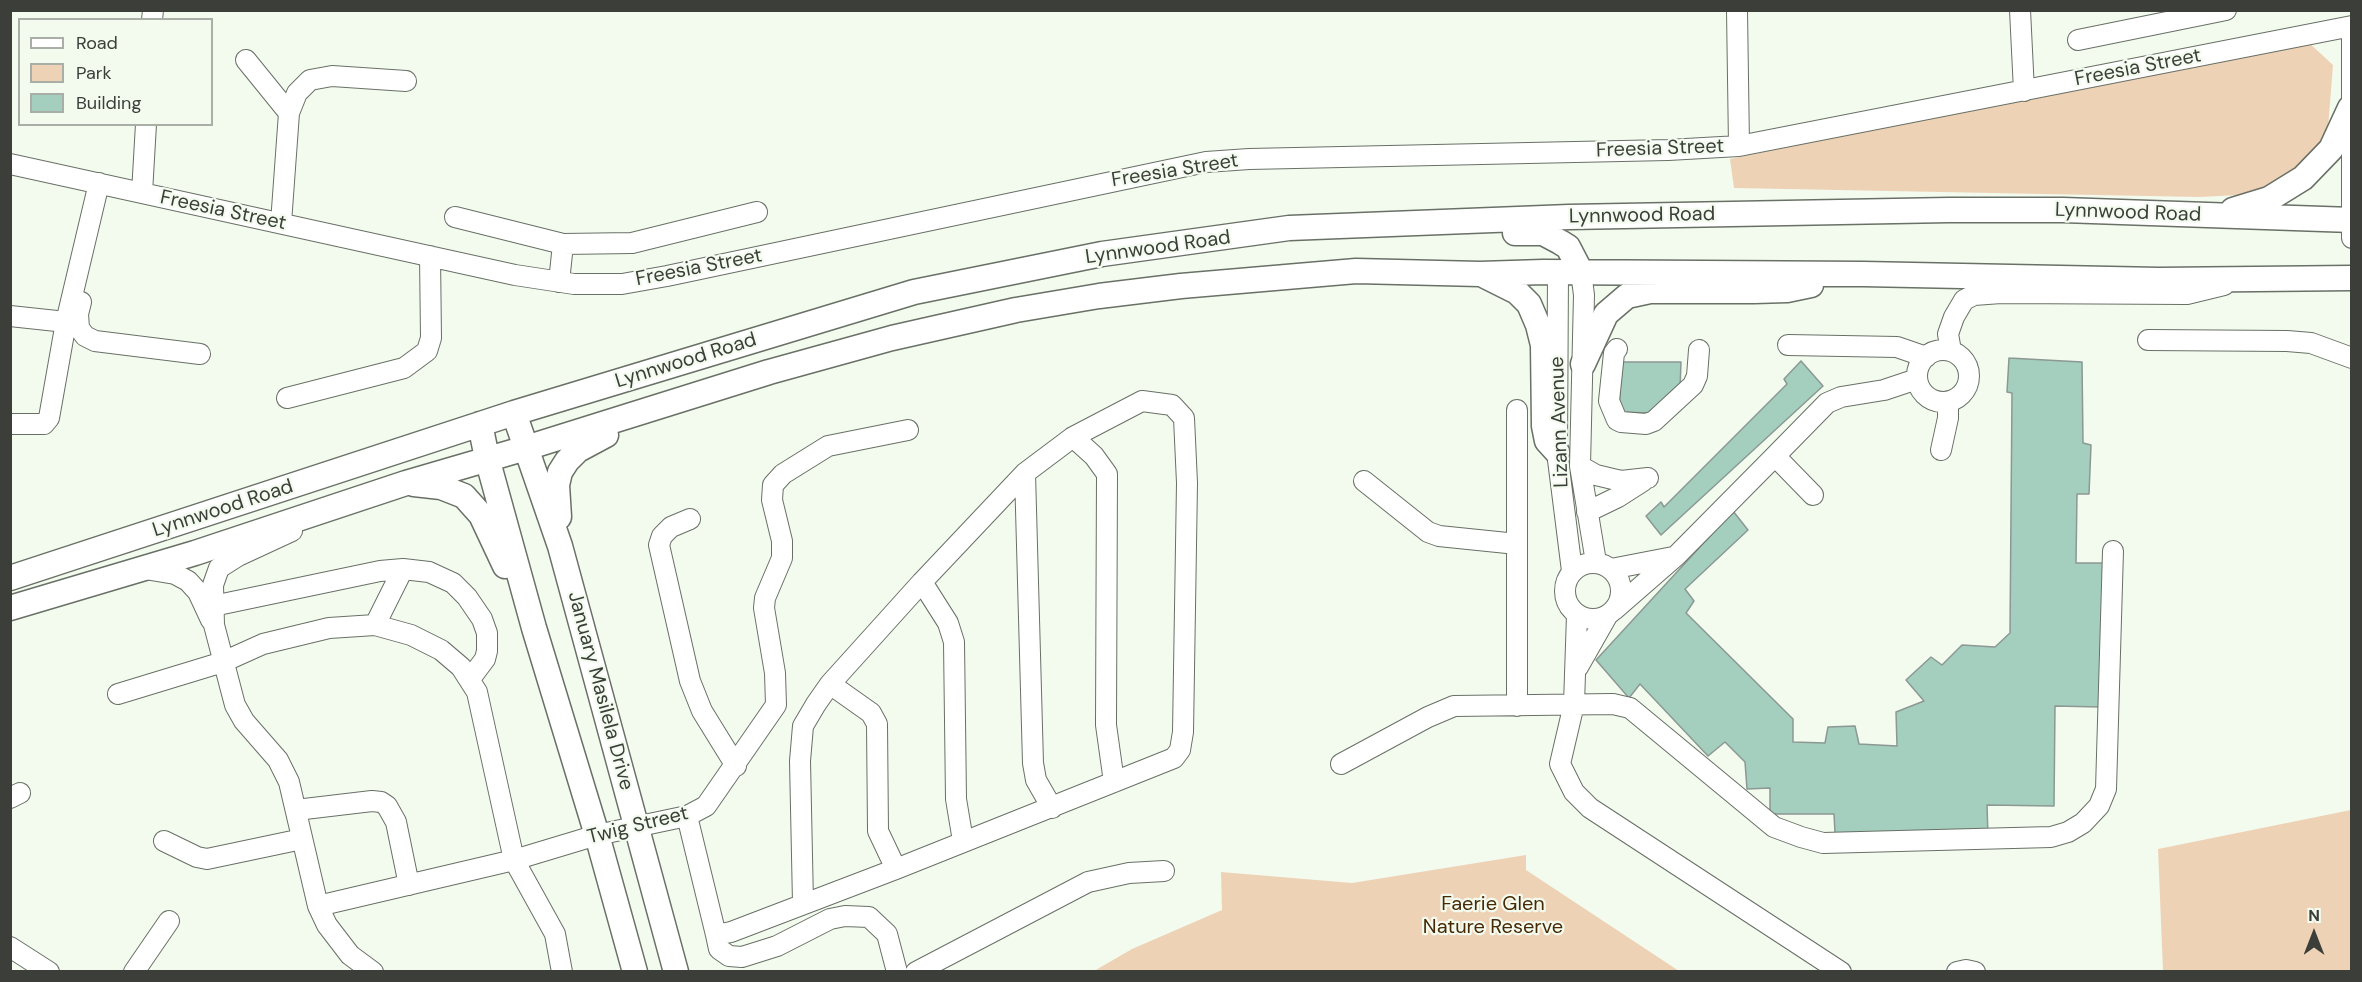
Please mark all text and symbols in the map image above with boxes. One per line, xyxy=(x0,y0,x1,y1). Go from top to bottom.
legend xyxy=(18,18,213,126)
text: Road xyxy=(76,31,118,55)
street label: Freesia Street xyxy=(2073,44,2203,92)
text: Park xyxy=(76,61,112,85)
text: Building xyxy=(76,91,141,115)
street label: Freesia Street xyxy=(1596,135,1724,163)
street label: Freesia Street xyxy=(1110,149,1240,193)
street label: Freesia Street xyxy=(158,186,288,236)
street label: Lynnwood Road xyxy=(2054,198,2202,228)
street label: Lynnwood Road xyxy=(1569,203,1715,229)
street label: Lynnwood Road xyxy=(1084,226,1232,270)
street label: Freesia Street xyxy=(634,244,764,292)
street label: Lynnwood Road xyxy=(612,328,760,394)
street label: Lizann Avenue xyxy=(1546,356,1574,488)
street label: Lynnwood Road xyxy=(150,475,296,543)
street label: January Masilela Drive xyxy=(562,589,638,793)
street label: Twig Street xyxy=(585,802,691,850)
park label: Faerie Glen Nature Reserve xyxy=(1423,893,1563,940)
north arrow xyxy=(2284,904,2344,964)
text: N xyxy=(2308,905,2320,926)

